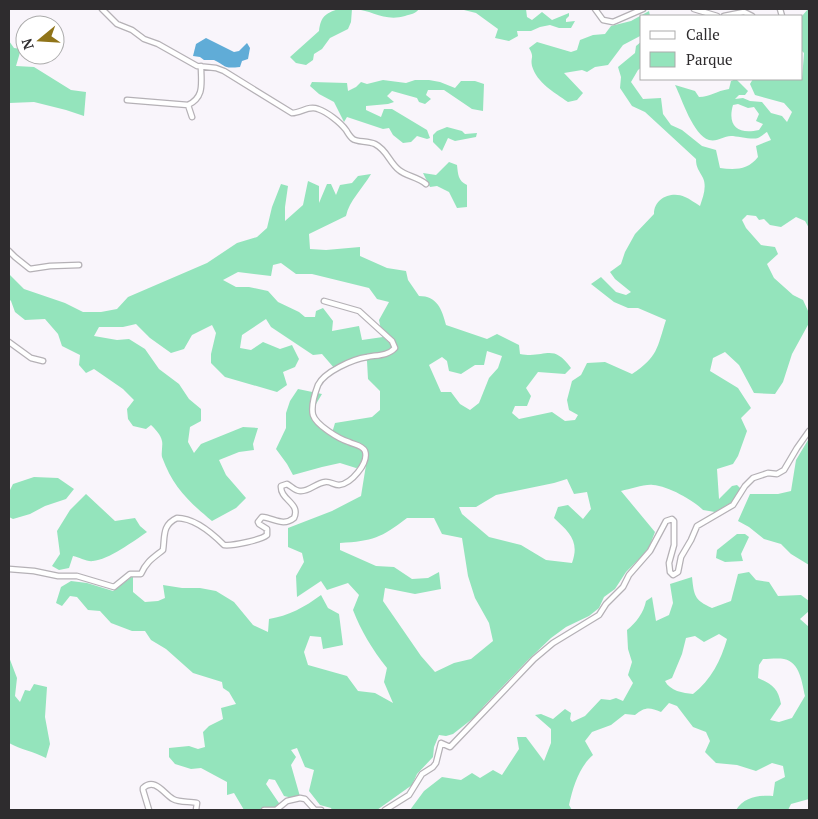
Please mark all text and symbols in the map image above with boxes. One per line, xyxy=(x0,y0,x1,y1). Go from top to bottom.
north arrow xyxy=(15,15,65,65)
legend xyxy=(640,15,803,80)
text: Calle xyxy=(686,24,720,44)
text: N xyxy=(16,36,38,52)
text: Parque xyxy=(686,49,733,69)

